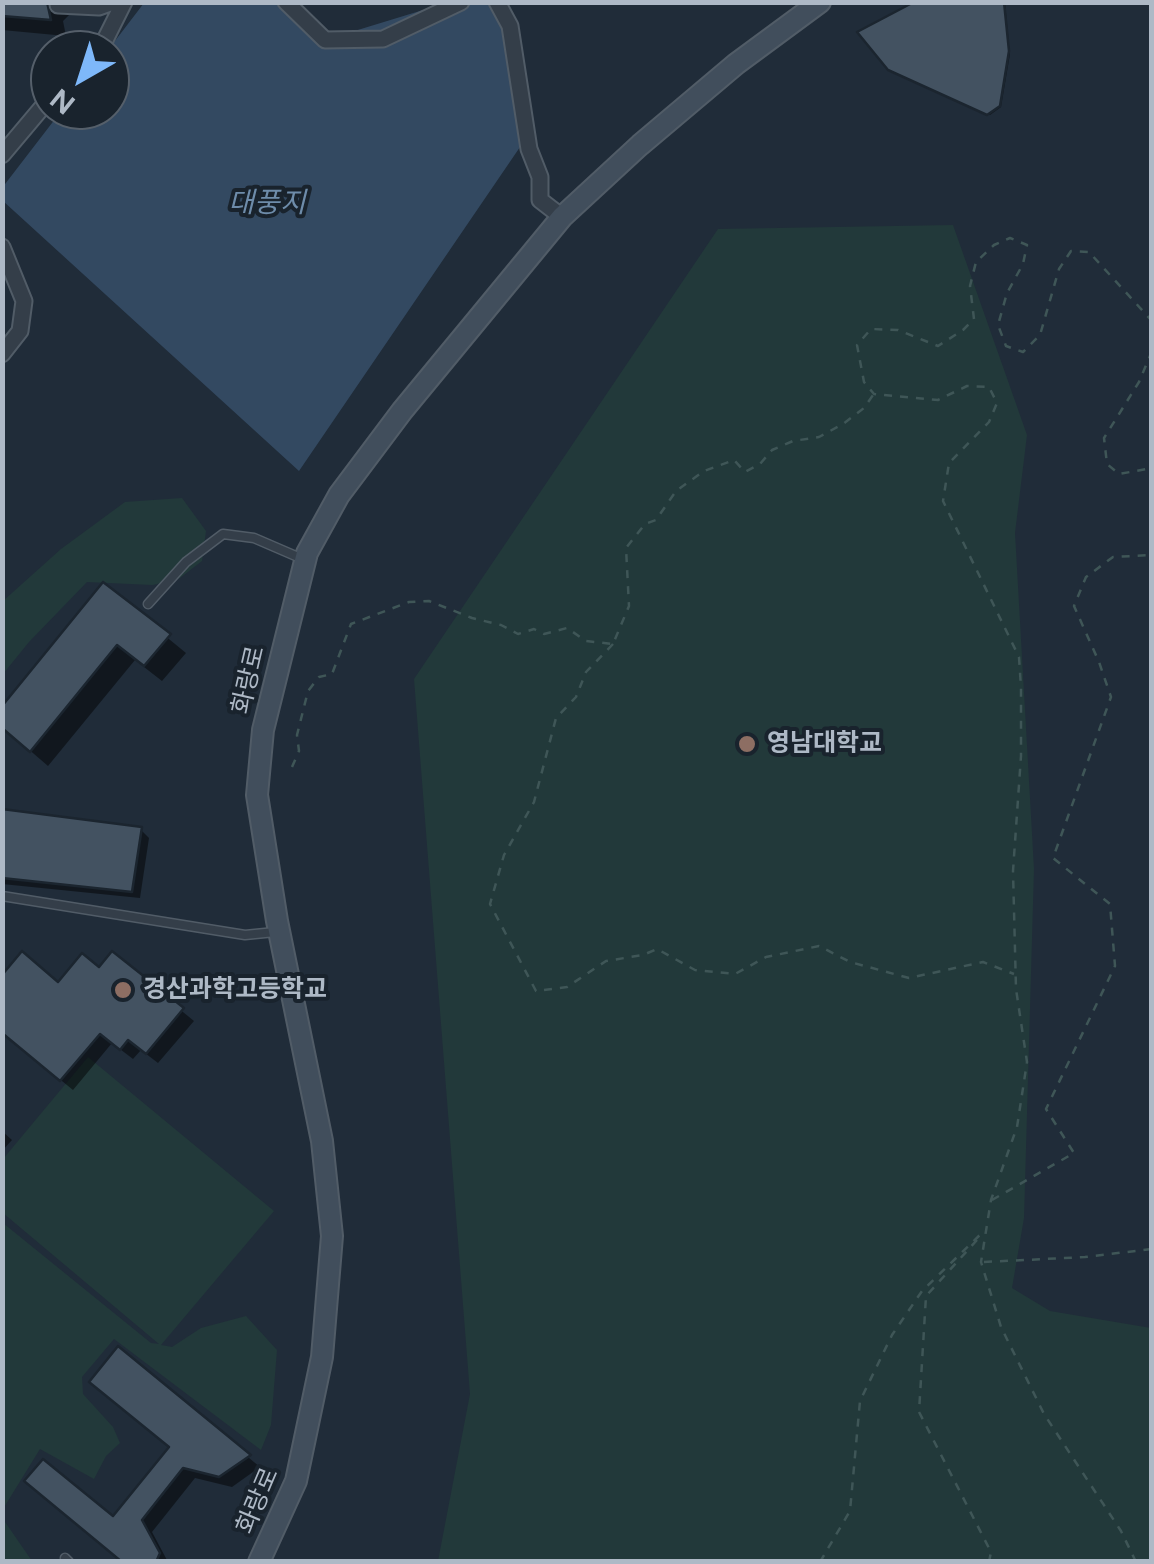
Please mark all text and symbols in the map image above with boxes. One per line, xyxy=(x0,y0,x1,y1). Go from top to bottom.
north arrow xyxy=(30,30,130,130)
text: N xyxy=(43,82,81,122)
water label: 대풍지 xyxy=(228,187,306,221)
street label: 화랑로 xyxy=(227,643,271,717)
place label: 영남대학교 xyxy=(767,729,882,759)
marker: 영남대학교 xyxy=(736,733,758,755)
place label: 경산과학고등학교 xyxy=(143,975,327,1005)
marker: 경산과학고등학교 xyxy=(112,979,134,1001)
street label: 화랑로 xyxy=(231,1463,285,1539)

